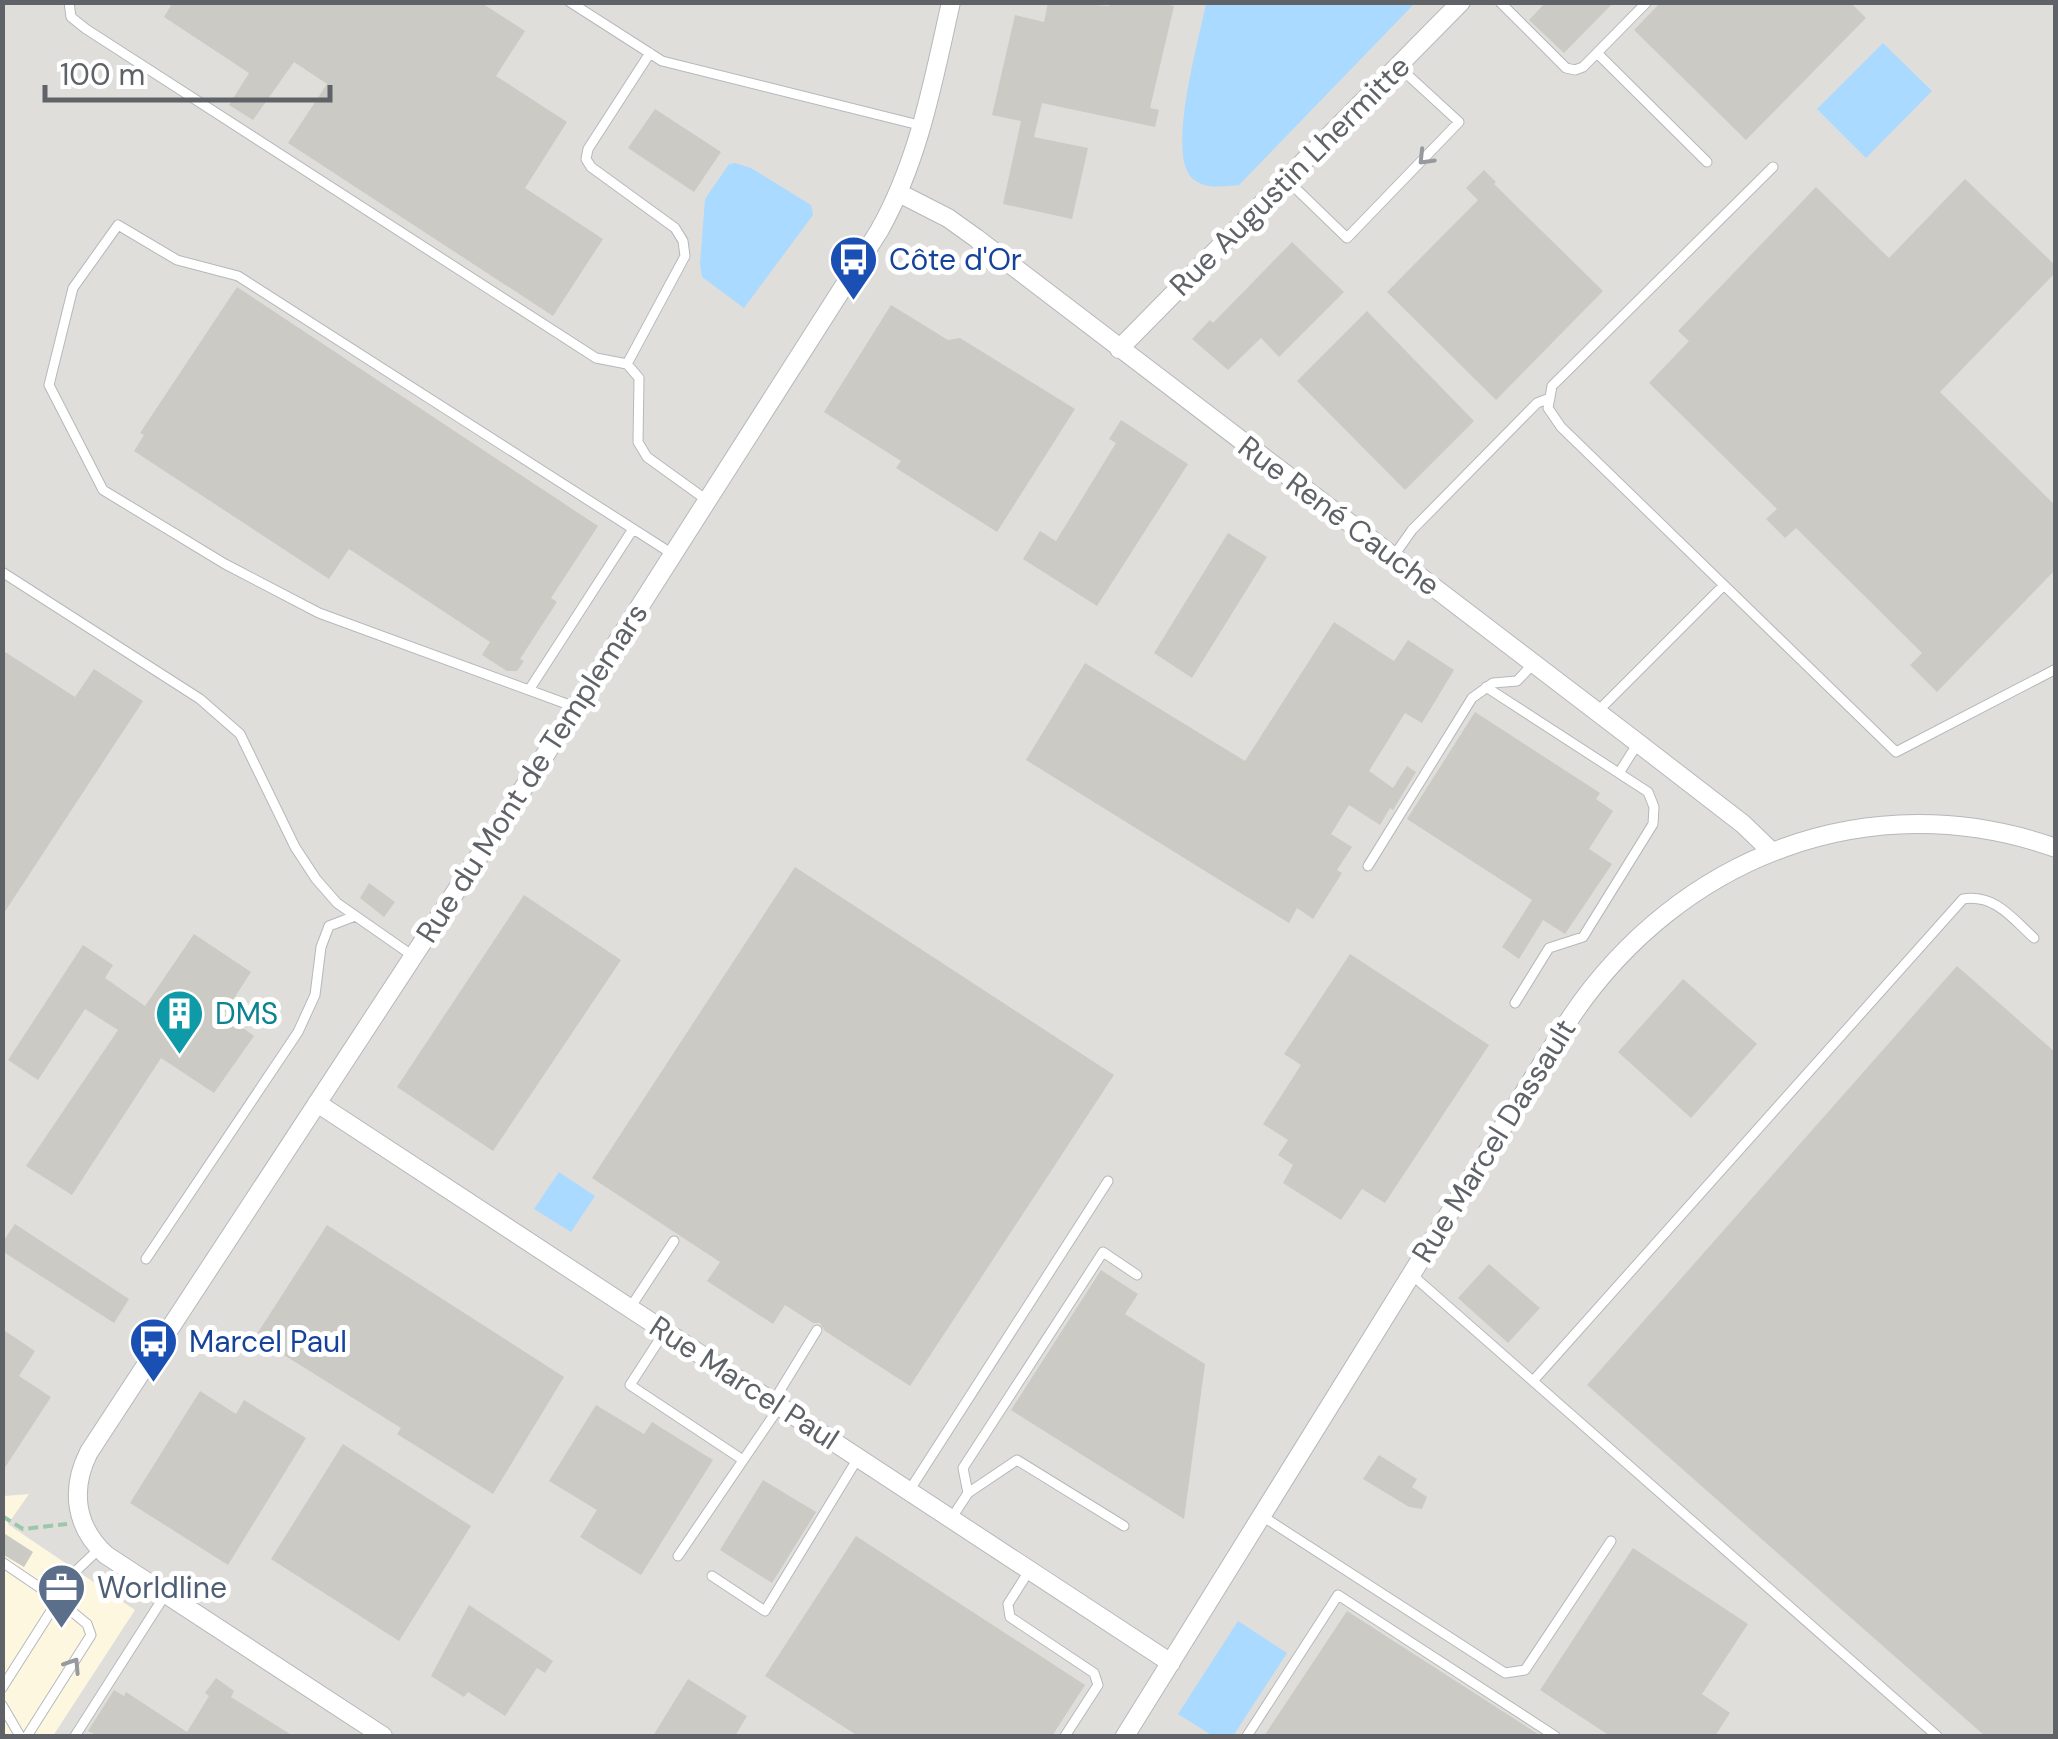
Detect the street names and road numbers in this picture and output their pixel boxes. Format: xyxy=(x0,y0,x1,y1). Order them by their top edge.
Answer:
street label: Rue Augustin Lhermitte xyxy=(1161,47,1418,304)
street label: Rue René Cauche xyxy=(1231,427,1448,604)
street label: Rue du Mont de Templemars xyxy=(407,595,656,950)
street label: Rue Marcel Dassault xyxy=(1403,1012,1584,1270)
street label: Rue Marcel Paul xyxy=(642,1307,846,1458)

